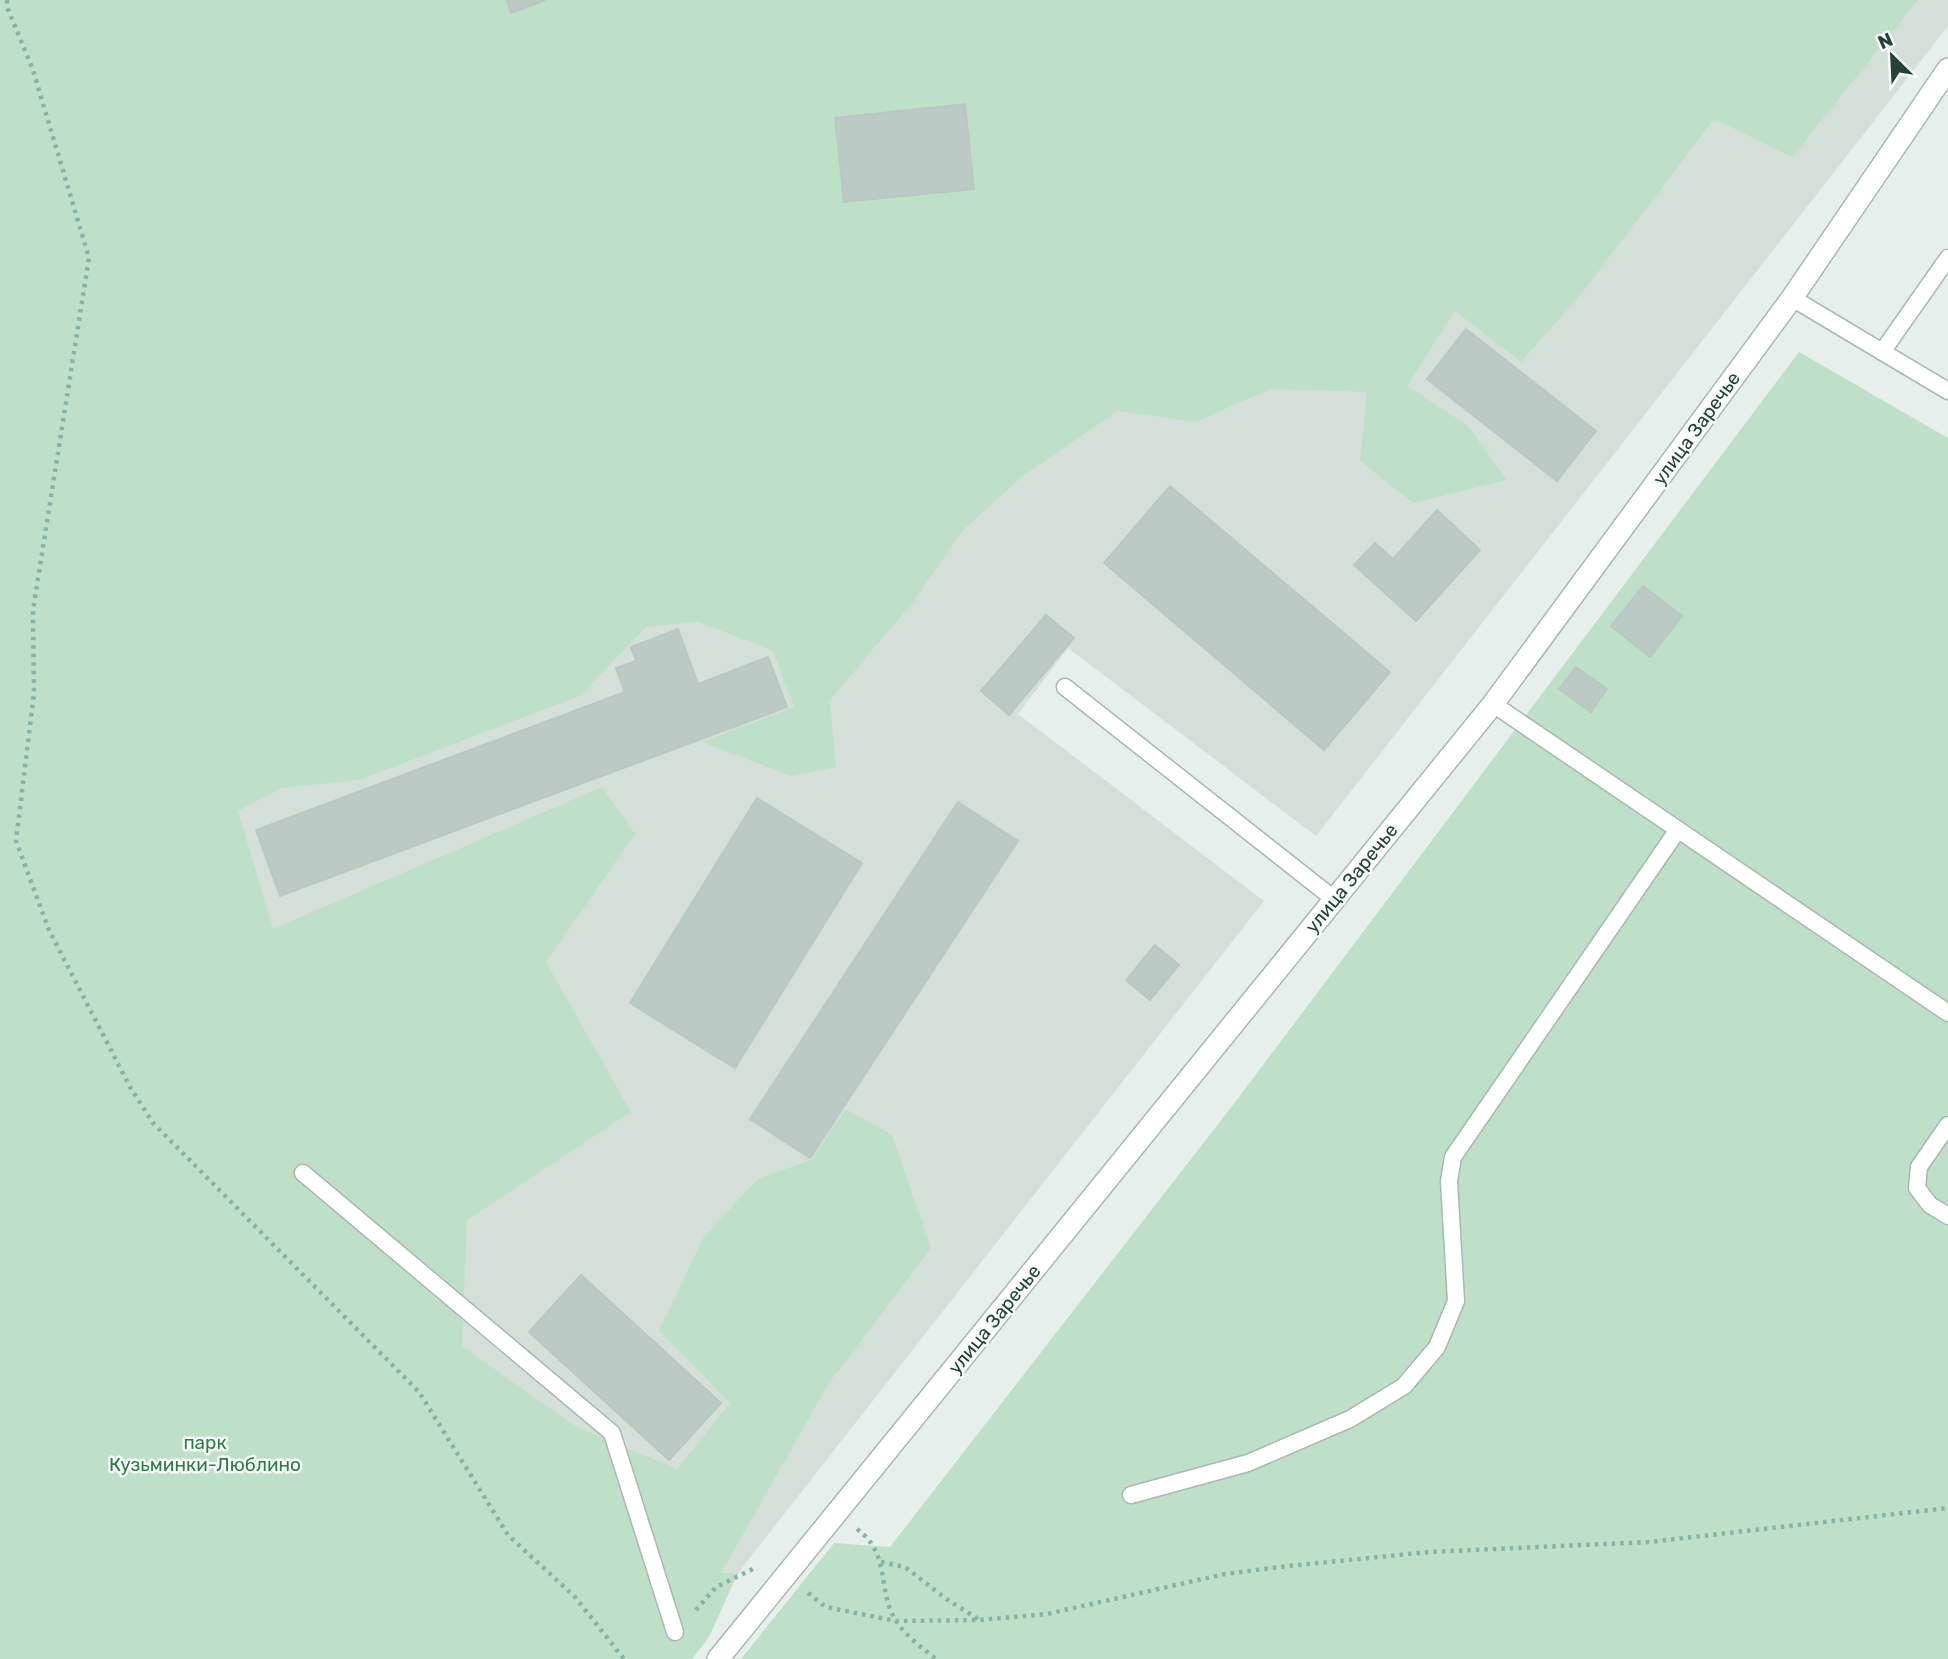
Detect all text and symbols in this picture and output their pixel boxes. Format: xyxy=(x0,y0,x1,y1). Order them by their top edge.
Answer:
north arrow xyxy=(1857,21,1927,91)
text: N xyxy=(1874,28,1896,54)
street label: улица Заречье xyxy=(1648,367,1745,489)
street label: улица Заречье xyxy=(1300,819,1403,938)
street label: улица Заречье xyxy=(943,1260,1046,1379)
park label: парк Кузьминки-Люблино xyxy=(109,1431,301,1476)

